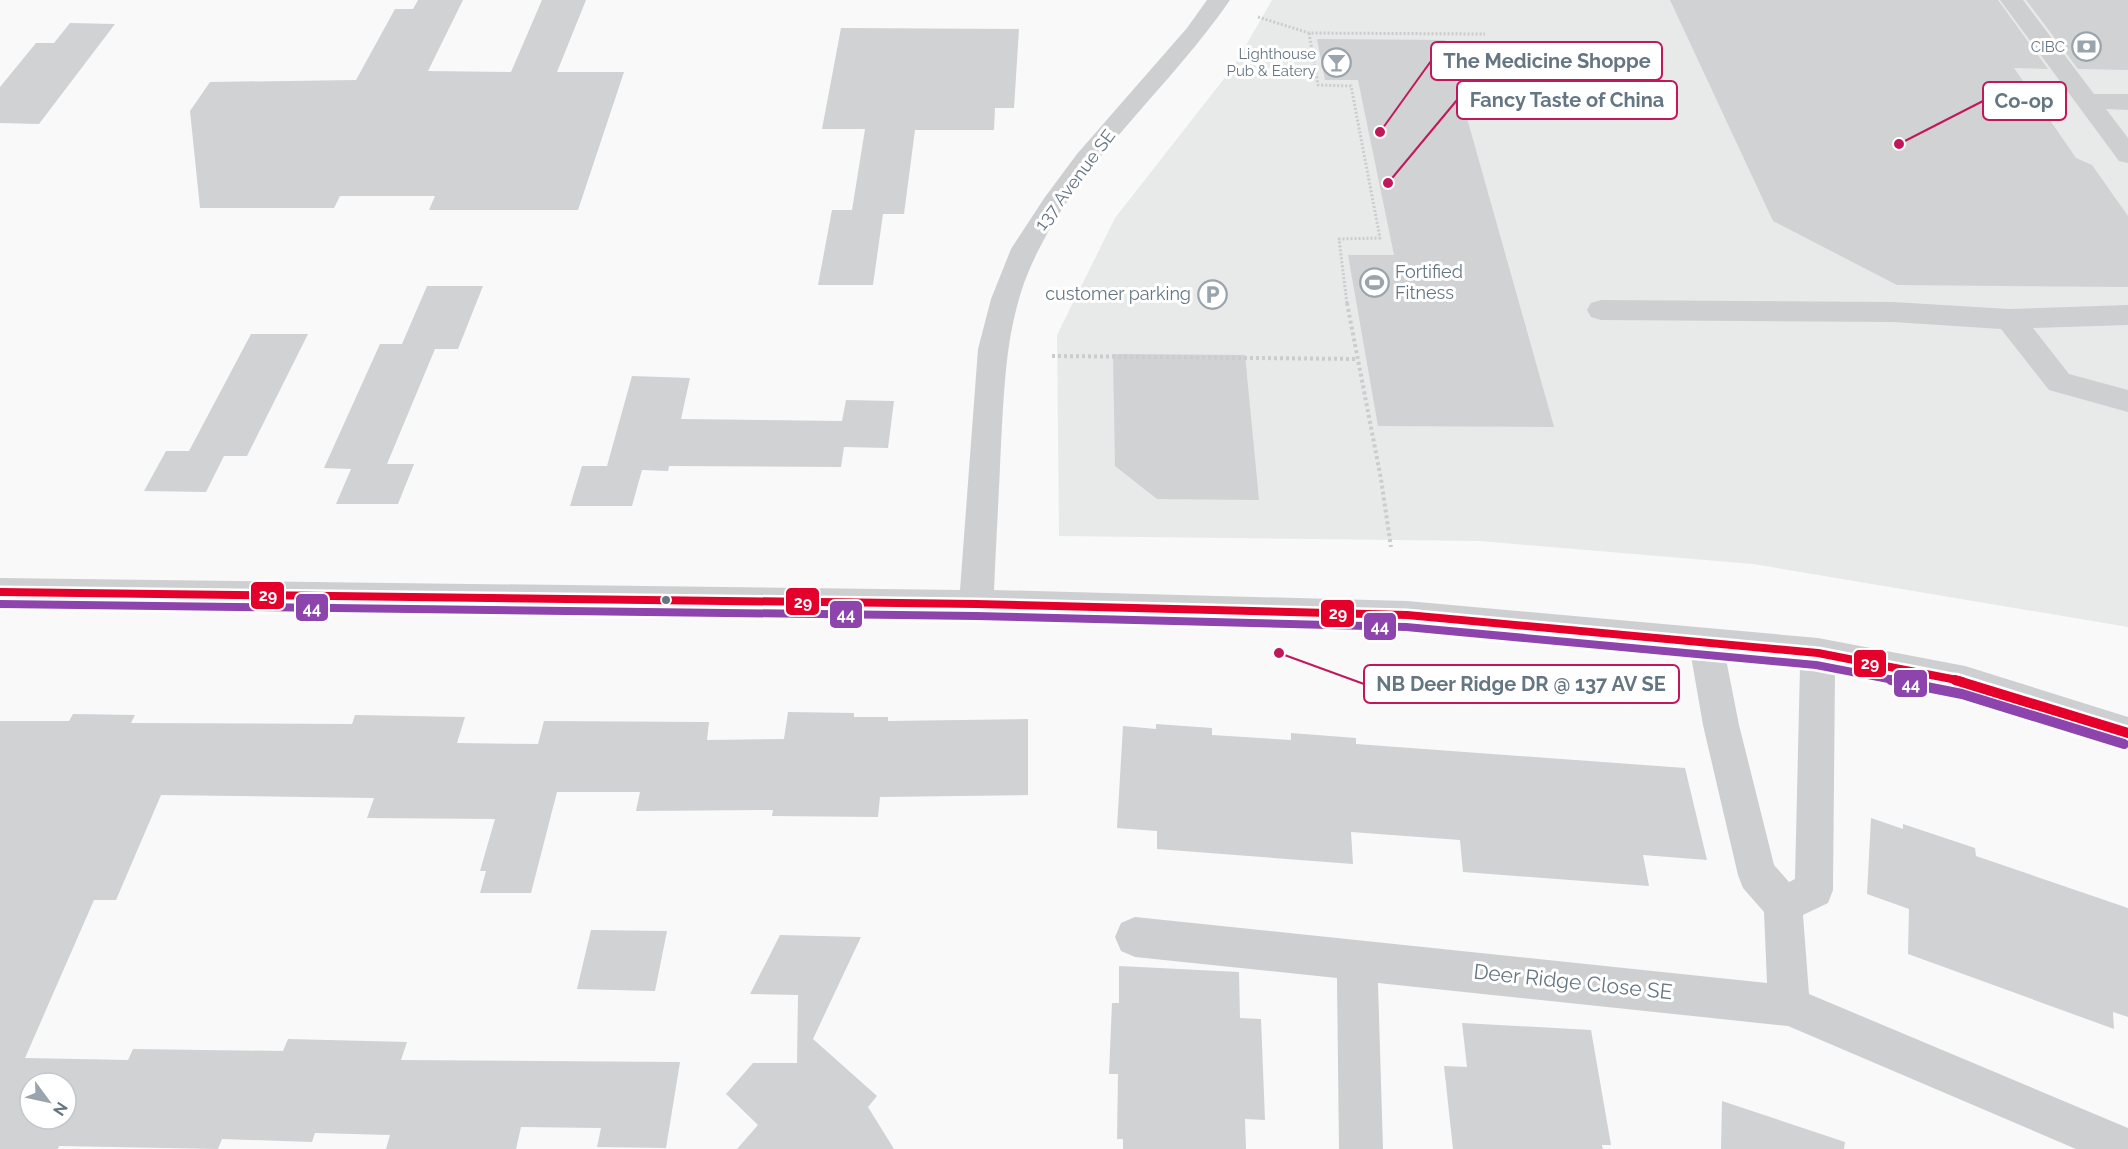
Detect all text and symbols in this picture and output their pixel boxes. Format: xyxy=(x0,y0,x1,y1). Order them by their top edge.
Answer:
bank icon: CIBC xyxy=(2070,31,2102,63)
place label: CIBC xyxy=(2031,38,2065,56)
callout: The Medicine Shoppe xyxy=(1431,42,1662,80)
place label: Lighthouse Pub & Eatery xyxy=(1227,45,1316,80)
bar icon: Lighthouse Pub & Eatery xyxy=(1321,47,1353,79)
text: The Medicine Shoppe xyxy=(1443,49,1651,73)
callout: Fancy Taste of China xyxy=(1457,81,1677,119)
callout: Co-op xyxy=(1983,82,2066,120)
text: Fancy Taste of China xyxy=(1470,88,1664,112)
text: Co-op xyxy=(1995,89,2054,113)
street label: 137 Avenue SE xyxy=(1030,125,1119,234)
place label: Fortified Fitness xyxy=(1395,261,1463,303)
sports icon: Fortified Fitness xyxy=(1358,266,1390,298)
parking icon: customer parking xyxy=(1196,278,1228,310)
place label: customer parking xyxy=(1045,283,1191,304)
line badge: 29 xyxy=(250,581,285,610)
text: 29 xyxy=(259,586,277,605)
line badge: 29 xyxy=(785,587,820,616)
line badge: 44 xyxy=(295,593,329,622)
text: 29 xyxy=(794,593,812,612)
unlabelled marker xyxy=(660,594,672,606)
text: 44 xyxy=(303,599,321,618)
line badge: 29 xyxy=(1320,599,1355,628)
line badge: 44 xyxy=(829,600,863,629)
text: 29 xyxy=(1329,604,1347,623)
text: 44 xyxy=(837,605,855,624)
line badge: 44 xyxy=(1363,612,1397,641)
text: 44 xyxy=(1371,617,1389,636)
line badge: 29 xyxy=(1853,649,1887,678)
text: 29 xyxy=(1861,654,1879,673)
callout: NB Deer Ridge DR @ 137 AV SE xyxy=(1364,665,1679,703)
line badge: 44 xyxy=(1893,669,1928,698)
text: NB Deer Ridge DR @ 137 AV SE xyxy=(1376,672,1666,696)
text: 44 xyxy=(1902,675,1920,694)
street label: Deer Ridge Close SE xyxy=(1472,959,1674,1004)
north arrow xyxy=(18,1071,78,1131)
text: N xyxy=(49,1099,71,1119)

